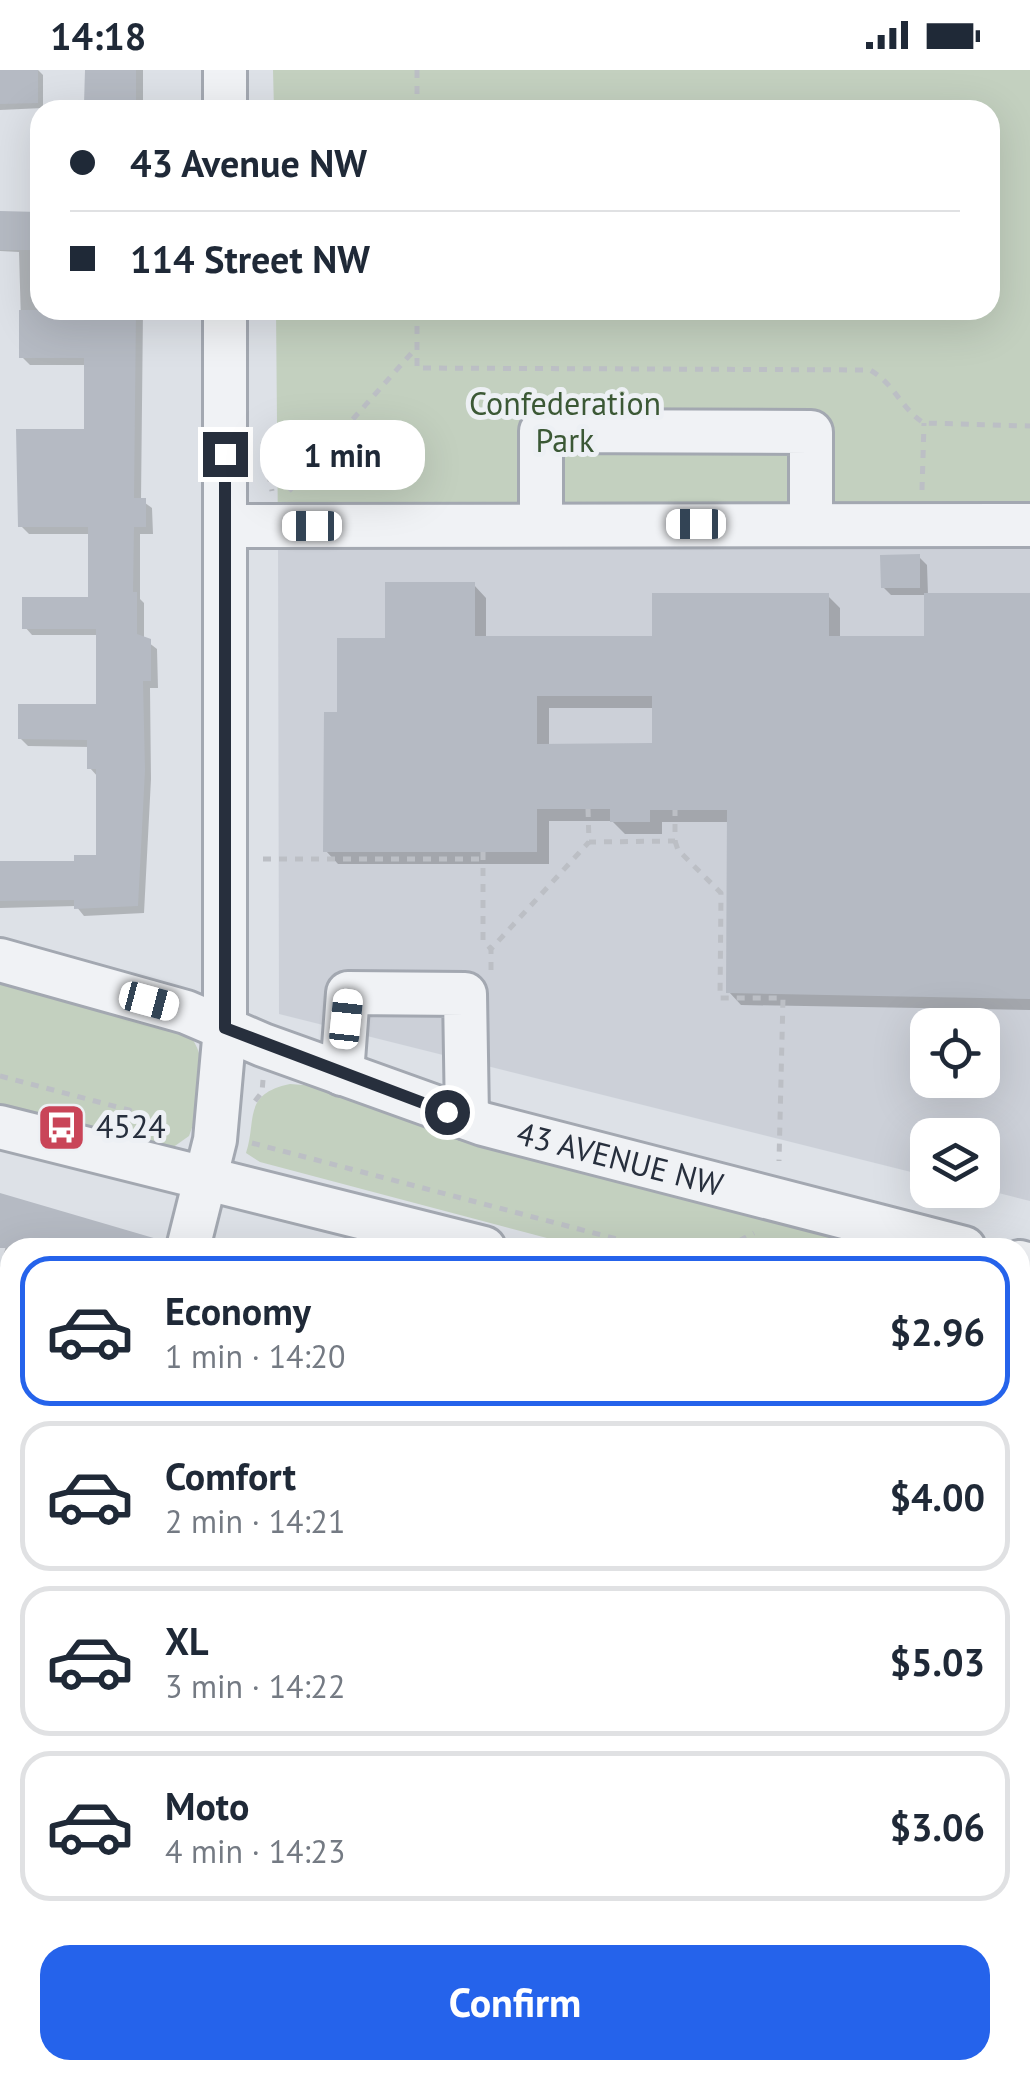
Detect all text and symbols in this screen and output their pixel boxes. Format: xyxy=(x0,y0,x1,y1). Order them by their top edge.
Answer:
text: 14:18 xyxy=(50,11,146,60)
text: 43 Avenue NW xyxy=(130,138,367,187)
text: 114 Street NW xyxy=(130,234,370,283)
park label: Confederation Park xyxy=(469,382,661,461)
callout: 1 min xyxy=(260,419,425,489)
route end xyxy=(203,432,248,477)
text: 1 min xyxy=(303,434,382,476)
car xyxy=(666,509,726,539)
car xyxy=(282,511,342,541)
car xyxy=(116,979,182,1023)
car xyxy=(328,988,364,1050)
map controls xyxy=(910,1008,1000,1208)
button: locate xyxy=(910,1008,1000,1098)
route start xyxy=(425,1090,470,1135)
bus stop icon: 4524 xyxy=(35,1101,87,1153)
place label: 4524 xyxy=(96,1105,166,1147)
street label: 43 AVENUE NW xyxy=(513,1112,728,1205)
button: layers xyxy=(910,1118,1000,1208)
icon: car xyxy=(45,1286,135,1376)
text: Economy xyxy=(165,1286,311,1335)
text: $2.96 xyxy=(889,1307,985,1356)
text: 1 min · 14:20 xyxy=(165,1335,345,1377)
icon: car xyxy=(45,1451,135,1541)
text: Comfort xyxy=(165,1451,296,1500)
text: $4.00 xyxy=(889,1472,985,1521)
text: 2 min · 14:21 xyxy=(165,1500,345,1542)
icon: car xyxy=(45,1616,135,1706)
text: XL xyxy=(165,1616,209,1665)
text: $5.03 xyxy=(889,1637,985,1686)
text: 3 min · 14:22 xyxy=(165,1665,345,1707)
icon: car xyxy=(45,1781,135,1871)
text: Moto xyxy=(165,1781,249,1830)
text: $3.06 xyxy=(889,1802,985,1851)
text: 4 min · 14:23 xyxy=(165,1830,345,1872)
button: Confirm xyxy=(40,1945,990,2060)

